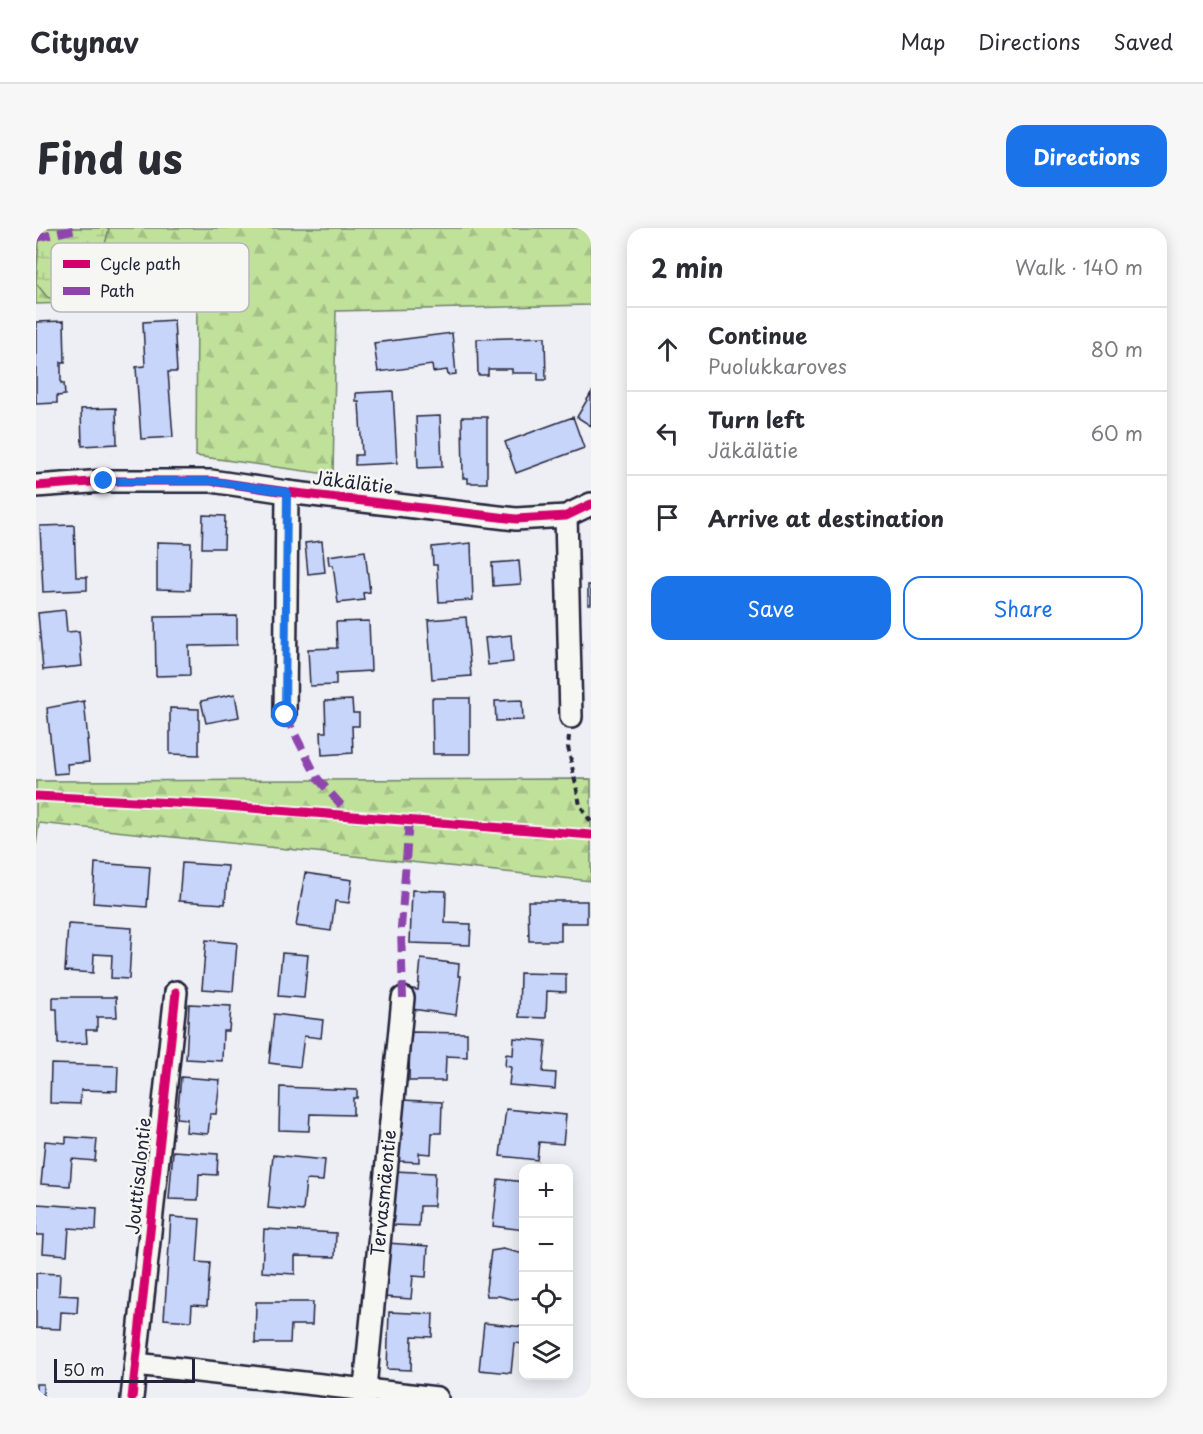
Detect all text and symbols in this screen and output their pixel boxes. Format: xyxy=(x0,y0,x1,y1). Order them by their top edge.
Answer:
text: Citynav xyxy=(30,20,139,63)
text: Map xyxy=(900,25,945,57)
text: Directions xyxy=(978,25,1080,57)
text: Saved xyxy=(1113,25,1173,57)
text: Find us xyxy=(36,125,183,188)
button: Directions xyxy=(1006,125,1167,187)
legend xyxy=(51,243,249,312)
text: 2 min xyxy=(651,248,724,287)
text: Cycle path xyxy=(100,251,181,275)
text: Walk · 140 m xyxy=(1015,252,1143,282)
text: Path xyxy=(100,278,135,302)
text: Continue xyxy=(708,318,807,351)
icon: ahead xyxy=(651,333,684,366)
text: 80 m xyxy=(1091,334,1143,364)
text: Puolukkaroves xyxy=(708,351,847,381)
text: Turn left xyxy=(708,402,805,435)
icon: left xyxy=(651,417,684,450)
text: 60 m xyxy=(1091,418,1143,448)
text: Jäkälätie xyxy=(708,435,798,465)
street label: Jäkälätie xyxy=(311,463,395,500)
route end xyxy=(90,467,116,493)
icon: arrive xyxy=(651,501,684,534)
text: Arrive at destination xyxy=(708,501,944,534)
button: Save xyxy=(651,576,891,640)
button: Share xyxy=(903,576,1143,640)
route start xyxy=(271,701,297,727)
street label: Jouttisalontie xyxy=(118,1116,157,1236)
street label: Tervasmäentie xyxy=(363,1128,402,1257)
map controls xyxy=(519,1164,573,1380)
button: + xyxy=(519,1164,573,1218)
button: − xyxy=(519,1218,573,1272)
button: locate xyxy=(519,1272,573,1326)
button: layers xyxy=(519,1326,573,1380)
scale bar xyxy=(54,1356,195,1384)
text: 50 m xyxy=(63,1357,104,1381)

